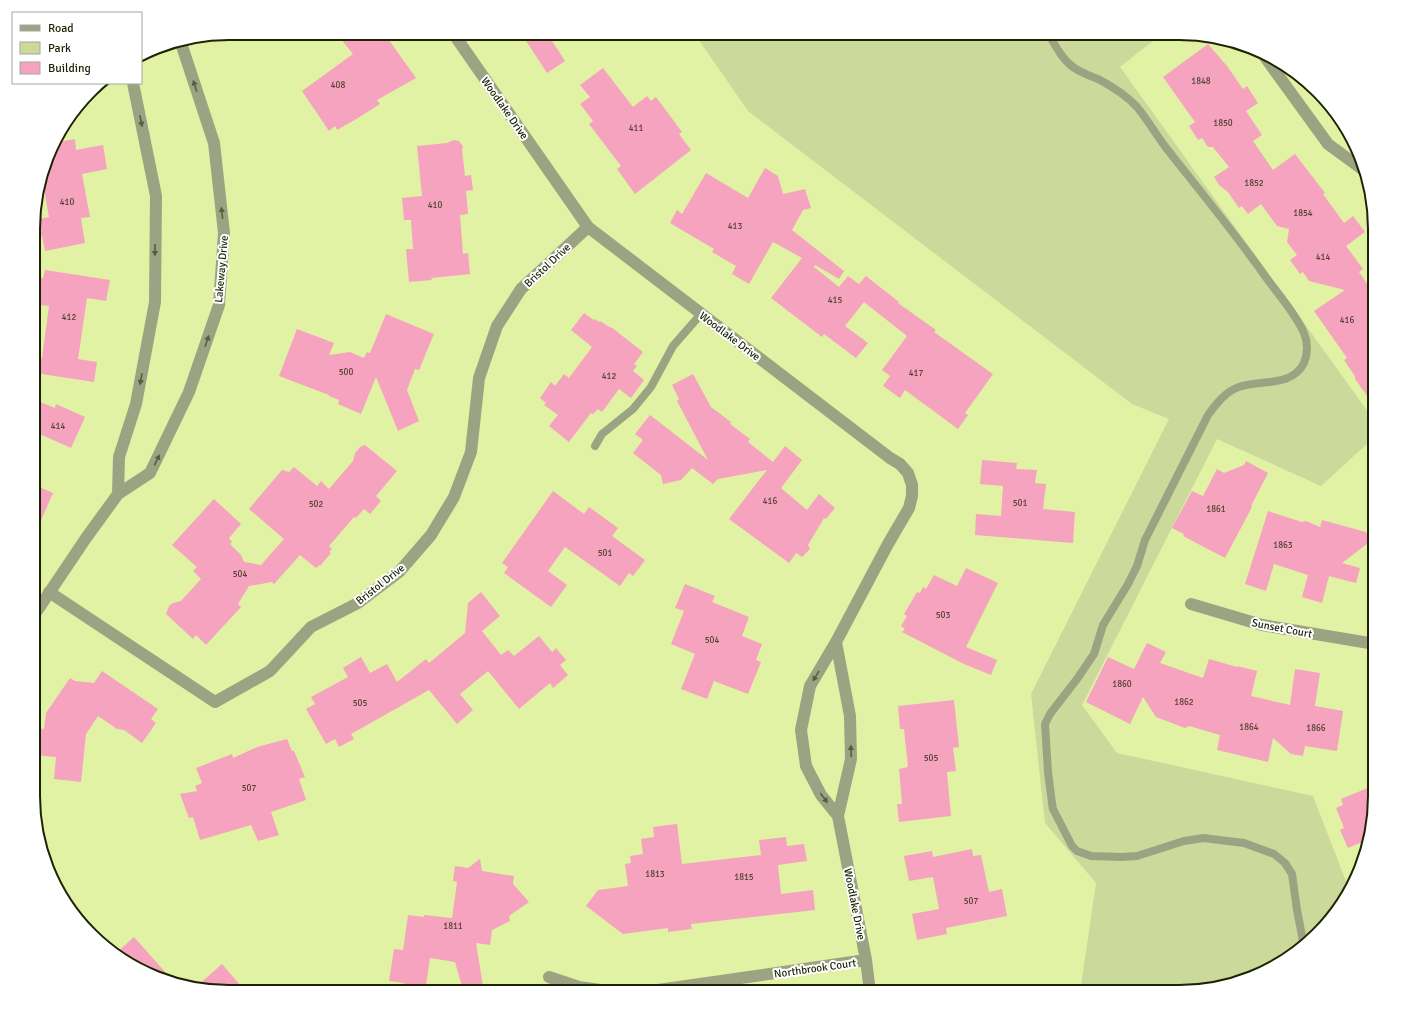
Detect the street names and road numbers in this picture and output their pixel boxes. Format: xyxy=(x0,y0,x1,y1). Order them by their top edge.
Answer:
street label: Woodlake Drive xyxy=(478,75,531,142)
street label: Lakeway Drive xyxy=(212,235,231,303)
street label: Bristol Drive xyxy=(522,241,573,290)
street label: Woodlake Drive xyxy=(697,309,763,364)
street label: Bristol Drive xyxy=(353,561,407,607)
street label: Sunset Court xyxy=(1251,616,1313,641)
street label: Woodlake Drive xyxy=(841,867,868,941)
street label: Northbrook Court xyxy=(773,956,857,981)

